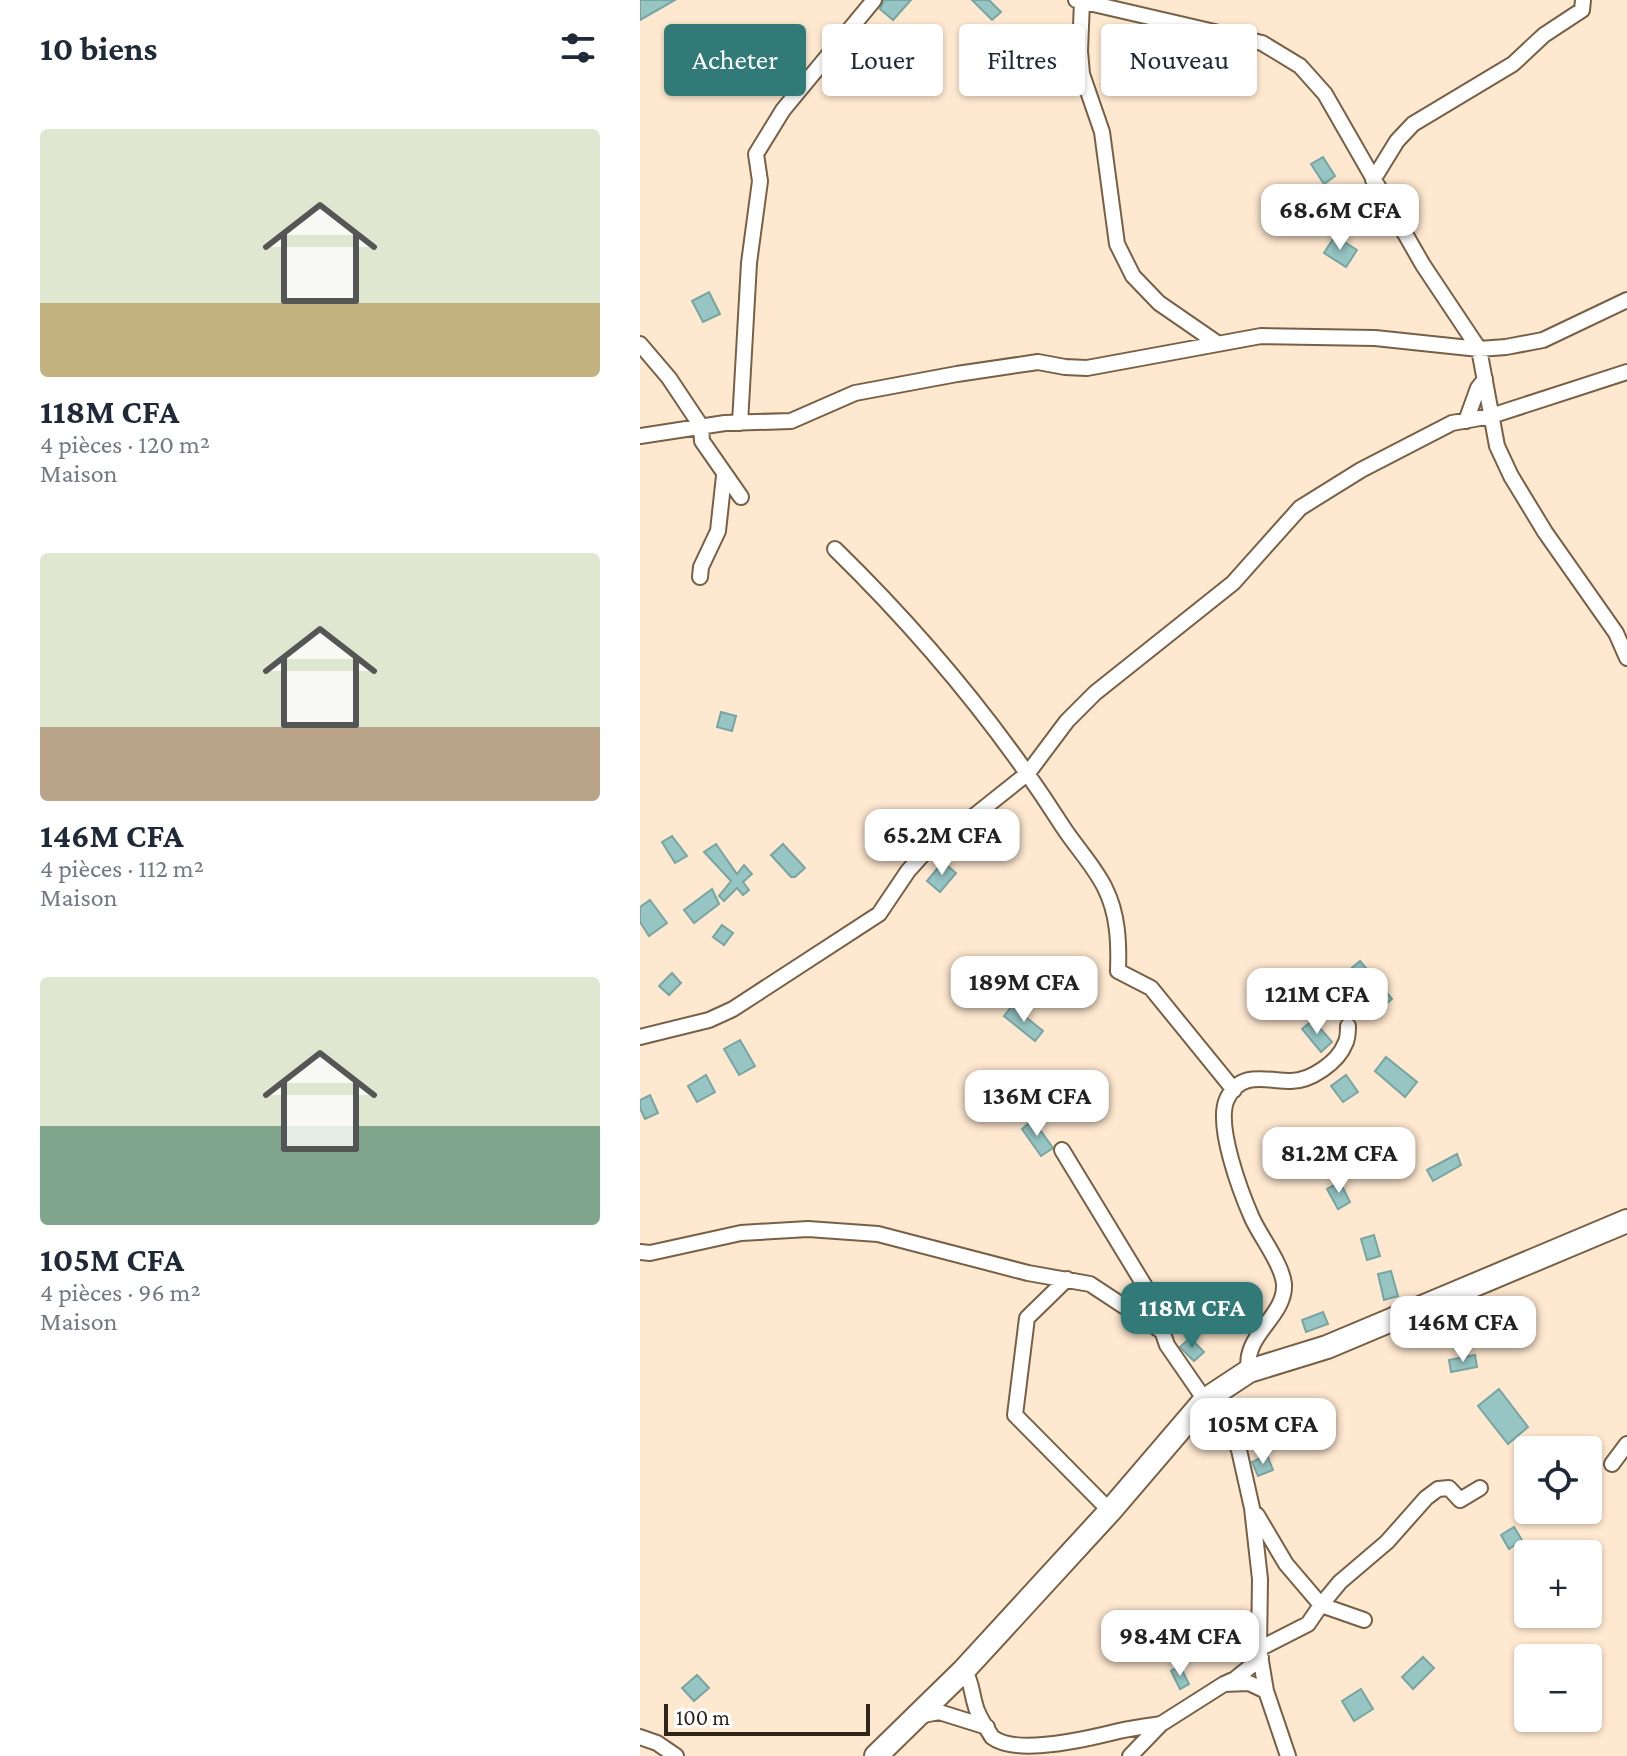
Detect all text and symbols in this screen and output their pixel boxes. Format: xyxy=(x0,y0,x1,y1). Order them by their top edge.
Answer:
chip: Acheter xyxy=(664,24,806,96)
chip: Louer xyxy=(822,24,943,96)
chip: Filtres xyxy=(959,24,1085,96)
chip: Nouveau xyxy=(1101,24,1257,96)
icon: filters xyxy=(556,26,600,70)
text: 10 biens xyxy=(40,30,157,67)
icon: home xyxy=(248,181,392,325)
pin: 68.6M CFA xyxy=(1248,184,1432,252)
text: 68.6M CFA xyxy=(1279,195,1401,224)
text: 118M CFA xyxy=(40,393,179,430)
text: 4 pièces · 120 m² xyxy=(40,430,210,459)
text: Maison xyxy=(40,459,118,488)
icon: home xyxy=(248,605,392,749)
pin: 65.2M CFA xyxy=(850,809,1034,877)
text: 146M CFA xyxy=(40,817,183,854)
text: 65.2M CFA xyxy=(883,820,1001,849)
text: 4 pièces · 112 m² xyxy=(40,854,204,883)
text: Maison xyxy=(40,883,118,912)
pin: 189M CFA xyxy=(941,956,1107,1024)
text: 189M CFA xyxy=(969,967,1079,996)
pin: 121M CFA xyxy=(1234,968,1400,1036)
text: 121M CFA xyxy=(1265,979,1369,1008)
icon: home xyxy=(248,1029,392,1173)
pin: 136M CFA xyxy=(954,1070,1120,1138)
text: 136M CFA xyxy=(983,1081,1091,1110)
pin: 81.2M CFA xyxy=(1247,1127,1431,1195)
text: 81.2M CFA xyxy=(1280,1138,1398,1167)
text: 105M CFA xyxy=(40,1241,184,1278)
text: 4 pièces · 96 m² xyxy=(40,1278,201,1307)
pin: 118M CFA xyxy=(1109,1282,1275,1350)
text: 118M CFA xyxy=(1139,1293,1245,1322)
pin: 146M CFA xyxy=(1380,1296,1546,1364)
text: Maison xyxy=(40,1307,118,1336)
text: 146M CFA xyxy=(1408,1307,1518,1336)
pin: 105M CFA xyxy=(1180,1398,1346,1466)
text: 105M CFA xyxy=(1208,1409,1318,1438)
map controls xyxy=(1514,1436,1602,1732)
button: locate xyxy=(1514,1436,1602,1524)
button: + xyxy=(1514,1540,1602,1628)
pin: 98.4M CFA xyxy=(1088,1610,1272,1678)
text: 98.4M CFA xyxy=(1119,1621,1241,1650)
button: − xyxy=(1514,1644,1602,1732)
scale bar xyxy=(664,1700,870,1736)
text: 100 m xyxy=(676,1705,730,1730)

